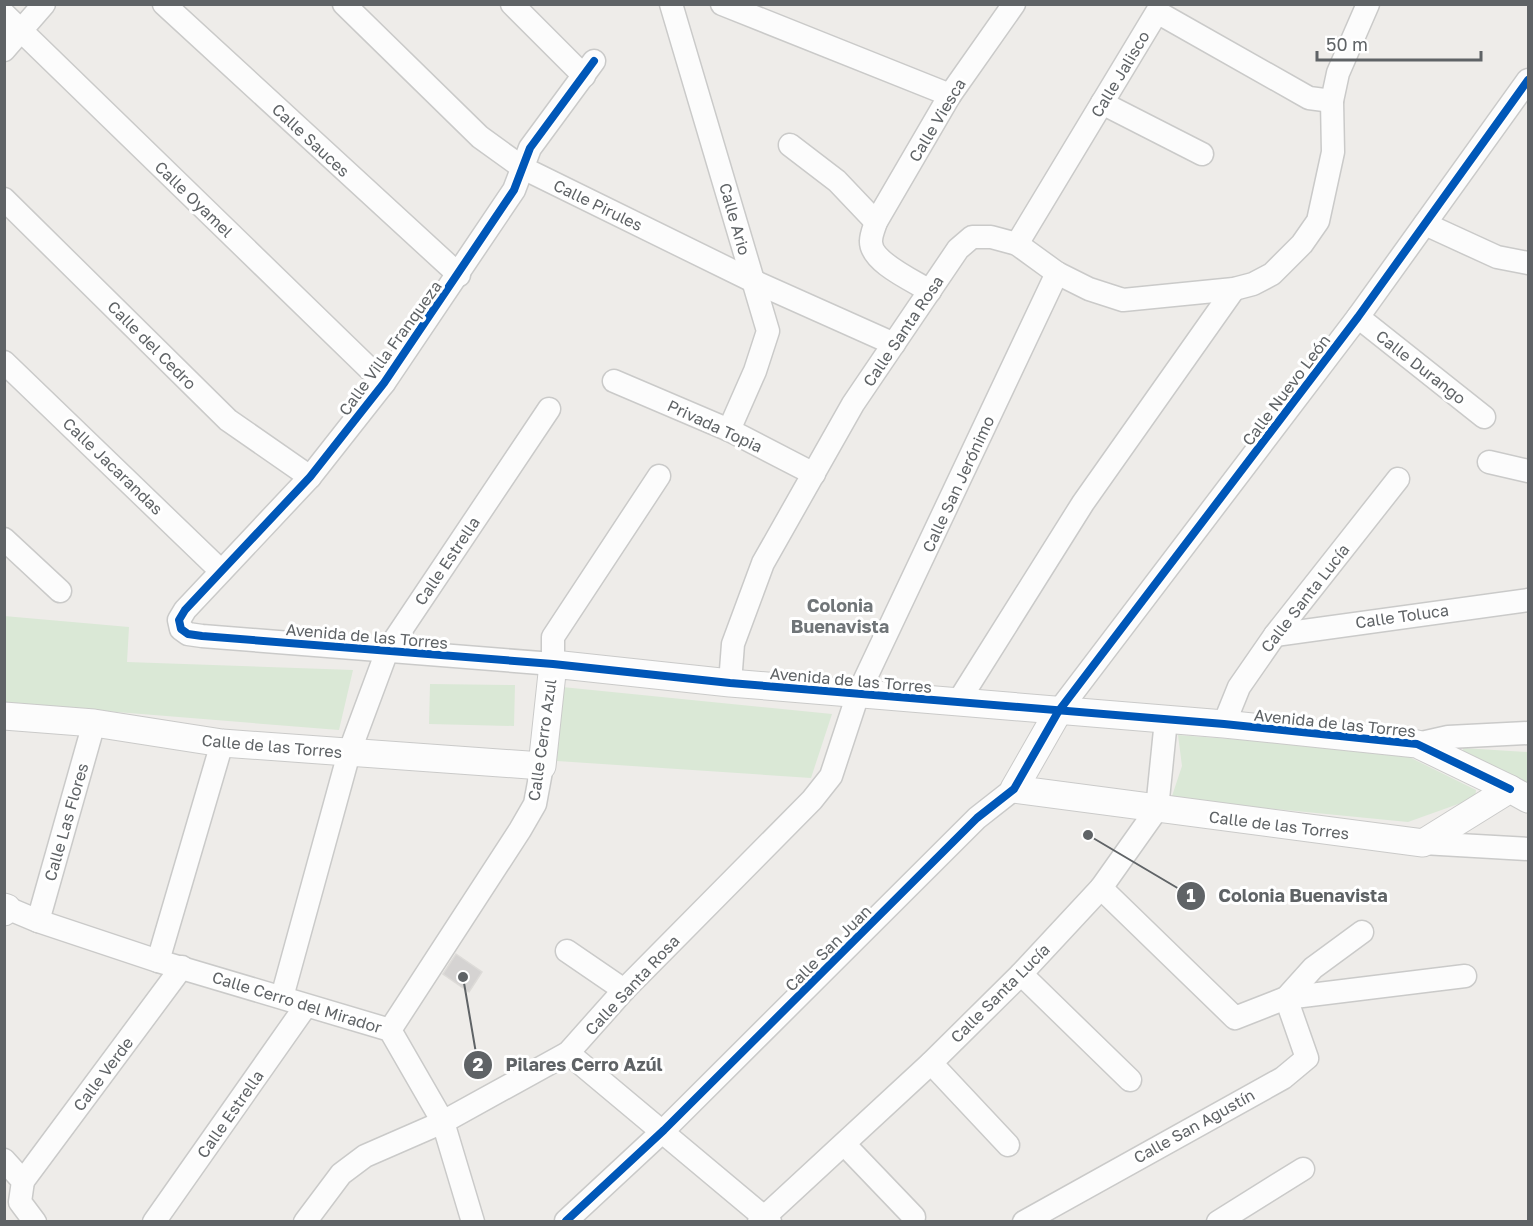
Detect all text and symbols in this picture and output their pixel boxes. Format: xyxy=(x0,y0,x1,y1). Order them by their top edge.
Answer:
scale bar xyxy=(1317,24,1480,62)
street label: Calle Jalisco xyxy=(1086,27,1154,121)
text: 50 m xyxy=(1326,33,1368,55)
street label: Calle Viesca xyxy=(904,75,970,165)
street label: Calle Sauces xyxy=(268,99,354,181)
street label: Calle Oyamel xyxy=(151,157,237,241)
street label: Calle Pirules xyxy=(550,175,646,235)
street label: Calle Ario xyxy=(715,181,755,257)
street label: Calle Santa Rosa xyxy=(858,272,948,390)
street label: Calle Villa Franqueza xyxy=(334,277,446,419)
street label: Calle del Cedro xyxy=(103,296,201,394)
street label: Calle Durango xyxy=(1372,326,1470,408)
street label: Calle Nuevo León xyxy=(1238,330,1334,450)
street label: Privada Topia xyxy=(664,395,766,457)
street label: Calle Jacarandas xyxy=(59,413,167,519)
street label: Calle San Jerónimo xyxy=(918,413,998,555)
street label: Calle Estrella xyxy=(410,513,484,609)
street label: Calle Santa Lucía xyxy=(1256,540,1354,656)
district label: Colonia Buenavista xyxy=(791,594,889,637)
street label: Calle Toluca xyxy=(1354,600,1450,632)
street label: Avenida de las Torres xyxy=(285,619,449,653)
street label: Avenida de las Torres xyxy=(769,663,933,697)
street label: Calle Cerro Azul xyxy=(524,678,560,802)
street label: Avenida de las Torres xyxy=(1253,705,1417,741)
street label: Calle de las Torres xyxy=(201,730,343,762)
street label: Calle Las Flores xyxy=(40,761,92,883)
street label: Calle de las Torres xyxy=(1208,806,1350,844)
callout: Colonia Buenavista xyxy=(1176,878,1399,914)
text: 1 xyxy=(1186,884,1196,906)
text: Colonia Buenavista xyxy=(1218,884,1388,906)
street label: Calle San Juan xyxy=(781,901,875,995)
street label: Calle Santa Rosa xyxy=(581,931,683,1039)
street label: Calle Santa Lucía xyxy=(946,939,1054,1047)
street label: Calle Cerro del Mirador xyxy=(210,967,384,1037)
street label: Calle Verde xyxy=(69,1033,137,1115)
callout: Pilares Cerro Azúl xyxy=(463,1047,674,1083)
text: 2 xyxy=(473,1053,484,1075)
text: Pilares Cerro Azúl xyxy=(506,1053,662,1075)
street label: Calle Estrella xyxy=(192,1066,268,1162)
street label: Calle San Agustín xyxy=(1130,1084,1258,1168)

